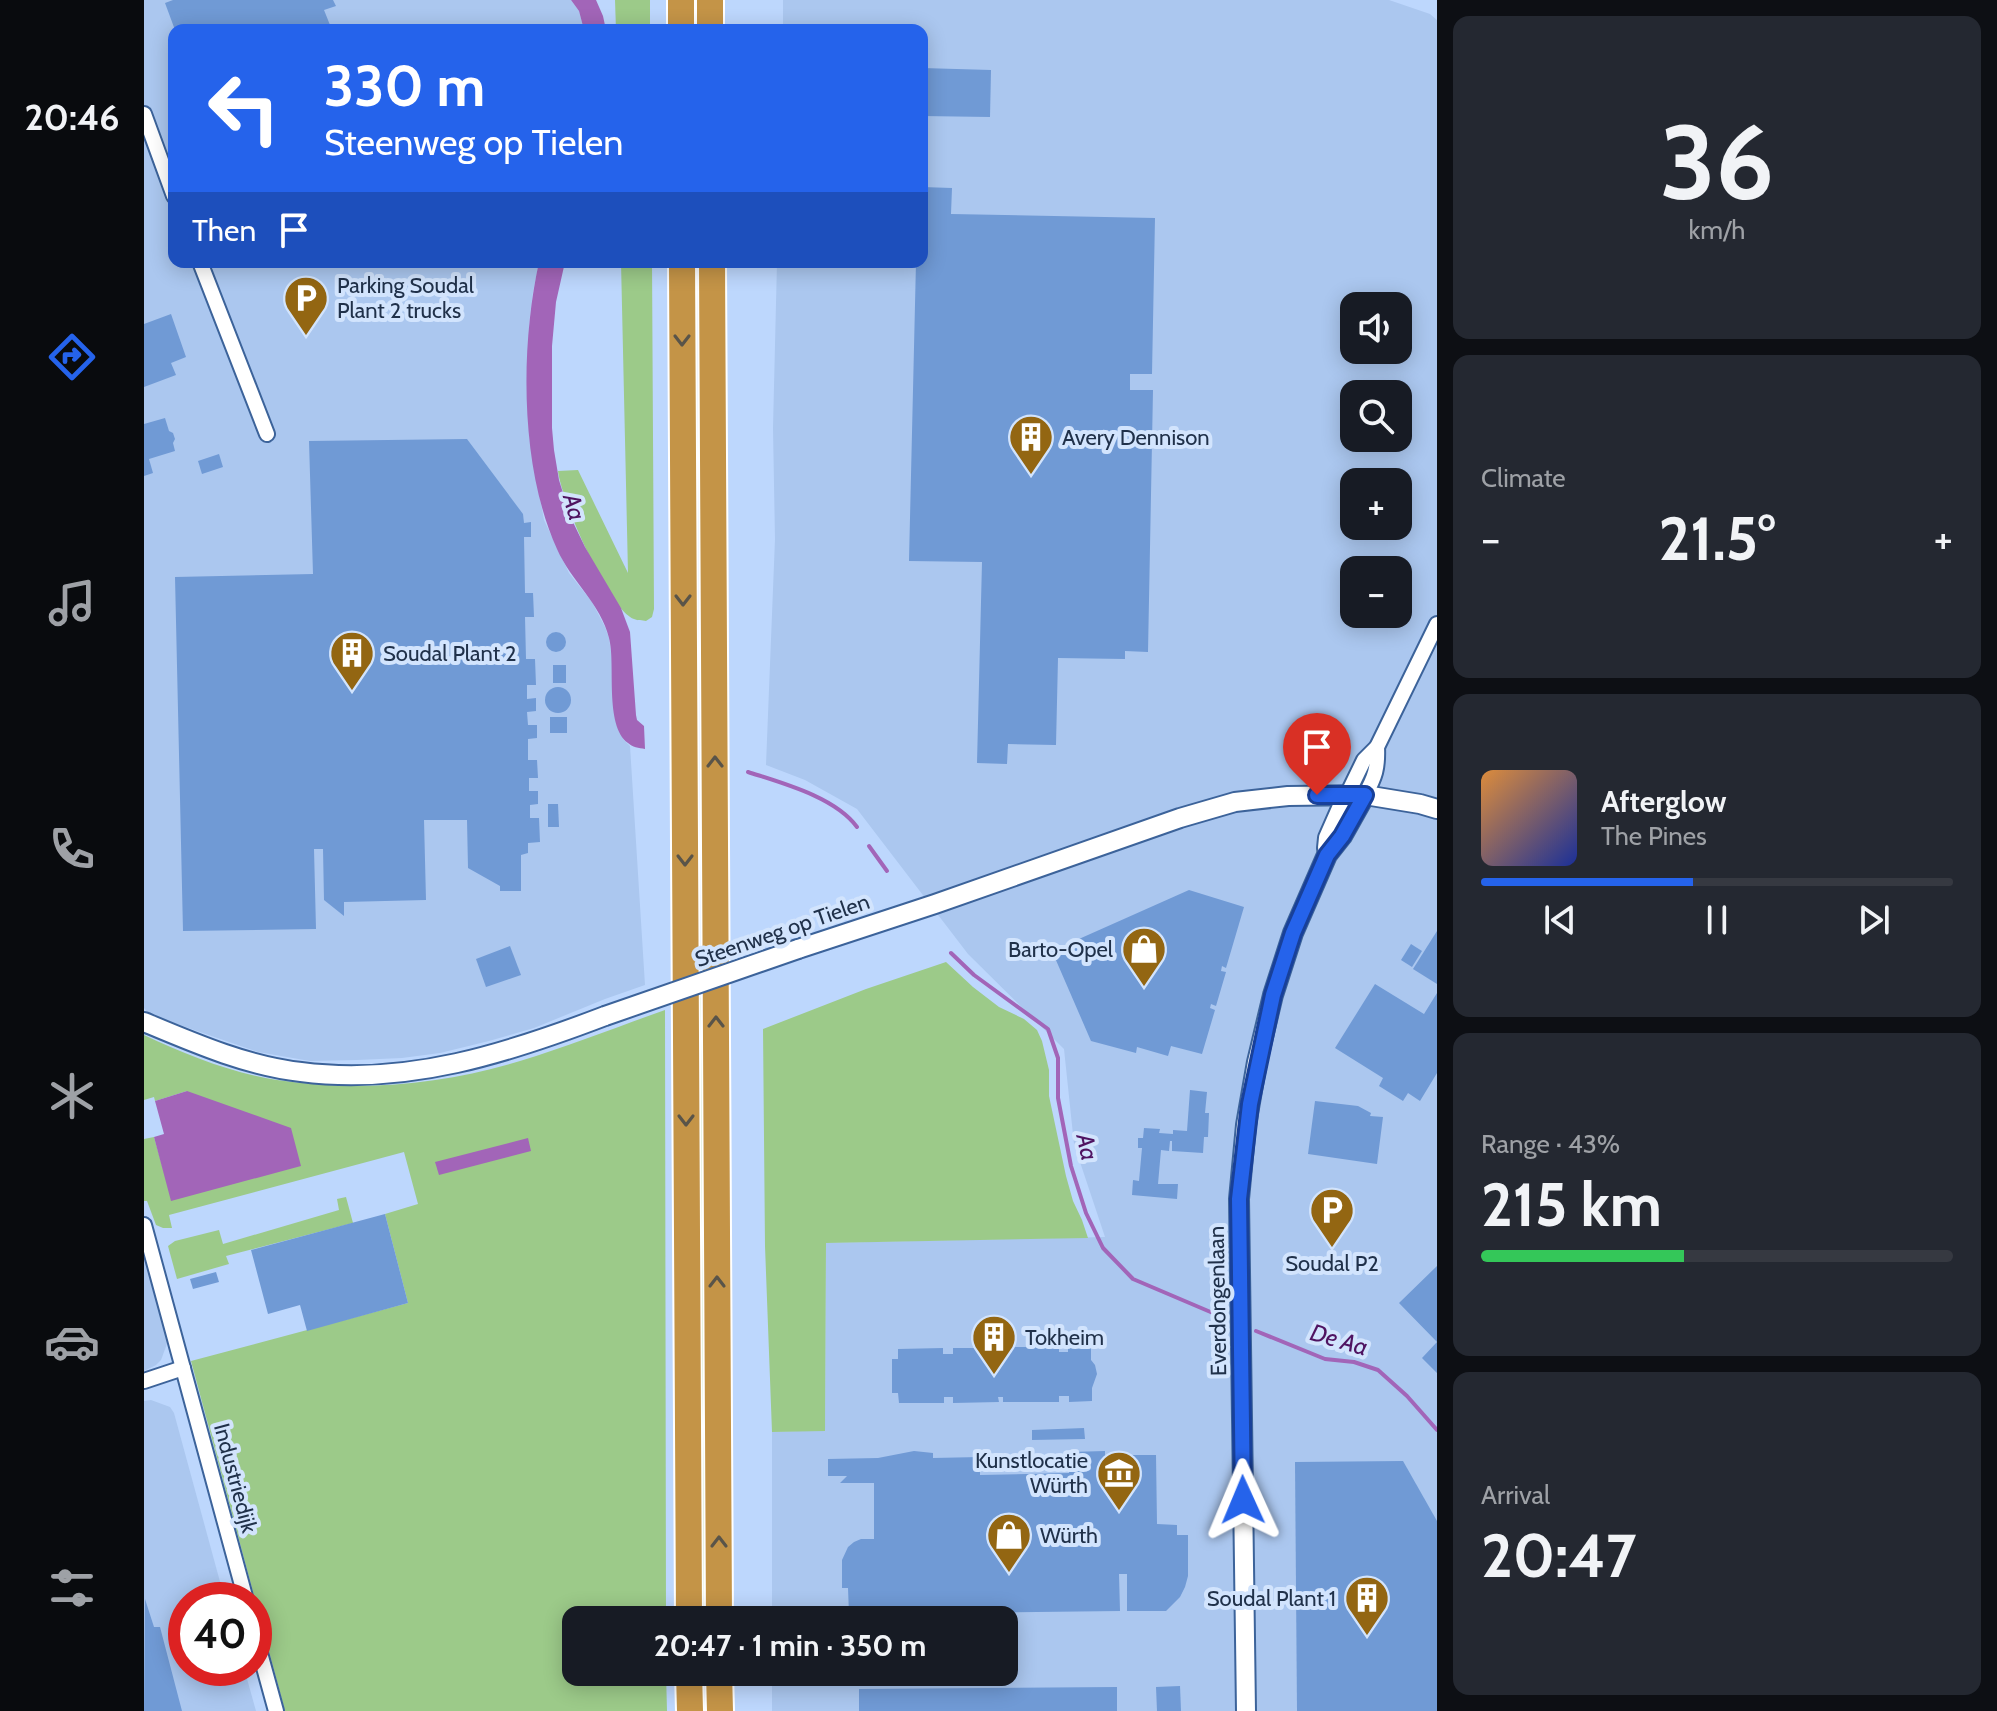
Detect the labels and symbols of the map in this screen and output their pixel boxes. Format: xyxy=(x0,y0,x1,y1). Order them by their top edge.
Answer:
place label: Parking Soudal Plant 2 trucks xyxy=(337,272,475,324)
parking icon: Parking Soudal Plant 2 trucks xyxy=(282,274,330,337)
one-way arrow xyxy=(673,334,691,347)
building icon: Avery Dennison xyxy=(1007,413,1055,476)
place label: Avery Dennison xyxy=(1062,424,1210,451)
water label: Aa xyxy=(557,489,592,524)
one-way arrow xyxy=(675,594,692,607)
building icon: Soudal Plant 2 xyxy=(328,629,376,692)
place label: Soudal Plant 2 xyxy=(383,640,517,667)
pin xyxy=(1283,713,1351,795)
one-way arrow xyxy=(706,755,724,768)
one-way arrow xyxy=(676,854,694,867)
street label: Steenweg op Tielen xyxy=(691,888,873,973)
shop icon: Barto-Opel xyxy=(1120,925,1168,988)
place label: Barto-Opel xyxy=(1008,936,1114,963)
one-way arrow xyxy=(707,1015,725,1028)
one-way arrow xyxy=(677,1114,695,1127)
water label: Aa xyxy=(1070,1130,1105,1163)
parking icon: Soudal P2 xyxy=(1308,1186,1356,1249)
street label: Everdongenlaan xyxy=(1203,1226,1232,1376)
place label: Soudal P2 xyxy=(1285,1250,1379,1277)
one-way arrow xyxy=(709,1275,726,1288)
building icon: Tokheim xyxy=(970,1313,1018,1376)
water label: De Aa xyxy=(1307,1318,1371,1362)
place label: Tokheim xyxy=(1025,1324,1104,1351)
street label: Industriedijk xyxy=(208,1420,263,1536)
place label: Kunstlocatie Würth xyxy=(975,1447,1088,1499)
museum icon: Kunstlocatie Würth xyxy=(1095,1449,1143,1512)
position arrow xyxy=(1201,1458,1285,1542)
shop icon: Würth xyxy=(985,1511,1033,1574)
place label: Würth xyxy=(1040,1522,1098,1549)
one-way arrow xyxy=(710,1535,728,1548)
building icon: Soudal Plant 1 xyxy=(1343,1574,1391,1637)
speed limit sign: 40 xyxy=(168,1582,272,1686)
place label: Soudal Plant 1 xyxy=(1207,1585,1336,1612)

